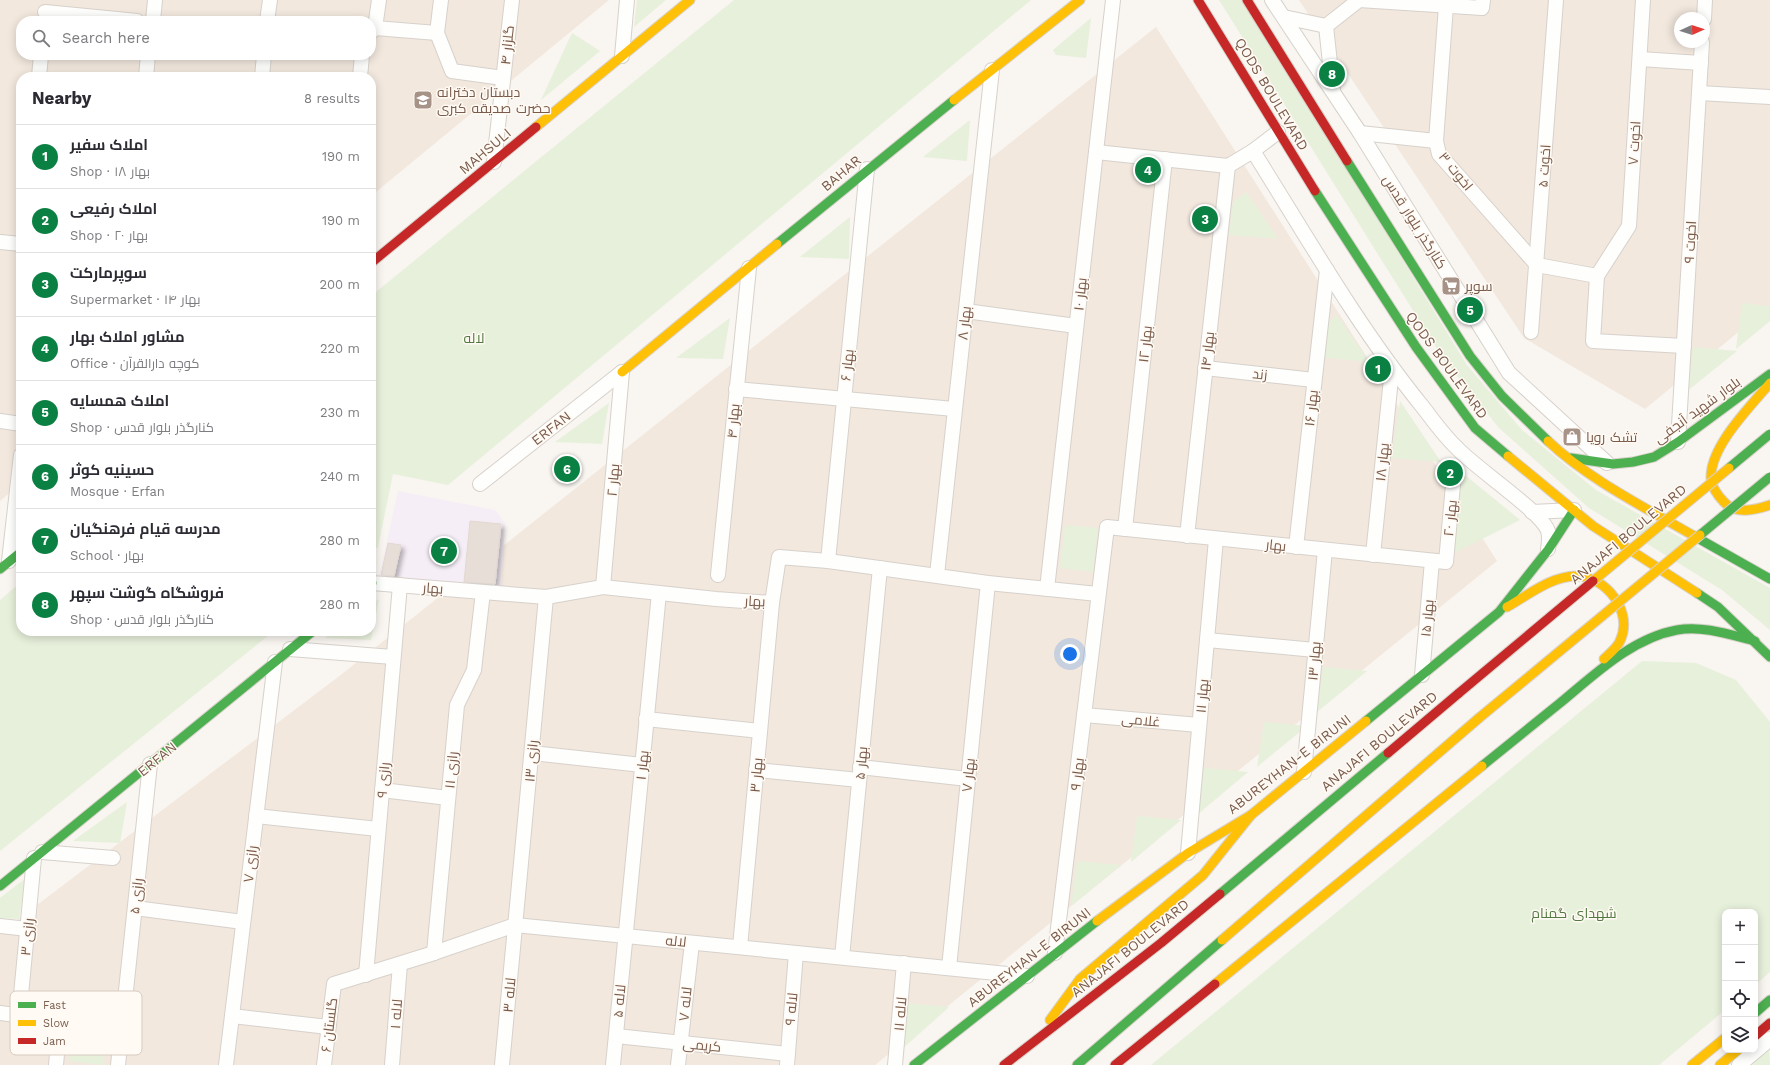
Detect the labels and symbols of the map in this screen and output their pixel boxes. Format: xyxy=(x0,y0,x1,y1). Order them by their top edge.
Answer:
north arrow xyxy=(1674,12,1710,48)
street label: گلزار ۴ xyxy=(497,25,517,65)
street label: QODS BOULEVARD xyxy=(1232,35,1312,153)
pin: 8 xyxy=(1319,59,1345,89)
place label: دبستان دخترانه حضرت صدیقه کبری xyxy=(437,84,550,116)
school or university icon: دبستان دخترانه حضرت صدیقه کبری xyxy=(412,89,434,111)
street label: اخوت ۷ xyxy=(1624,120,1644,166)
street label: MAHSULI xyxy=(456,125,514,177)
street label: اخوت ۵ xyxy=(1535,144,1553,188)
street label: اخوت ۳ xyxy=(1436,149,1476,193)
street label: BAHAR xyxy=(818,152,864,194)
pin: 4 xyxy=(1135,155,1161,185)
street label: کنارگذر بلوار قدس xyxy=(1380,172,1450,272)
pin: 3 xyxy=(1192,204,1218,234)
street label: اخوت ۹ xyxy=(1681,220,1699,264)
supermarket icon: سوپر xyxy=(1440,275,1462,297)
street label: بهار ۱۰ xyxy=(1070,277,1090,311)
place label: سوپر xyxy=(1464,278,1493,296)
pin: 5 xyxy=(1457,295,1483,325)
street label: بهار ۸ xyxy=(954,305,974,341)
street label: QODS BOULEVARD xyxy=(1403,308,1491,422)
street label: بهار ۱۲ xyxy=(1135,325,1155,363)
park label: لاله xyxy=(464,330,484,346)
street label: بهار ۱۴ xyxy=(1197,331,1217,371)
street label: بهار ۶ xyxy=(837,348,857,382)
pin: 1 xyxy=(1365,354,1391,384)
street label: زند xyxy=(1252,365,1268,383)
street label: بلوار شهید آنجفی xyxy=(1651,373,1743,447)
street label: بهار ۱۶ xyxy=(1301,389,1321,427)
street label: بهار ۴ xyxy=(724,403,742,439)
street label: ERFAN xyxy=(528,408,574,448)
shop icon: تشک رویا xyxy=(1561,426,1583,448)
place label: تشک رویا xyxy=(1586,429,1637,445)
street label: بهار ۱۸ xyxy=(1372,442,1392,482)
pin: 6 xyxy=(554,454,580,484)
pin: 2 xyxy=(1437,458,1463,488)
street label: بهار ۲ xyxy=(604,463,622,497)
street label: ANAJAFI BOULEVARD xyxy=(1567,481,1689,587)
street label: بهار ۲۰ xyxy=(1440,499,1460,537)
pin: 7 xyxy=(431,536,457,566)
street label: بهار xyxy=(1264,536,1287,554)
street label: بهار xyxy=(421,579,444,597)
street label: بهار xyxy=(743,592,766,610)
street label: بهار ۱۵ xyxy=(1417,599,1437,637)
street label: بهار ۱۳ xyxy=(1304,641,1324,681)
your location xyxy=(1060,644,1080,664)
street label: بهار ۱۱ xyxy=(1193,678,1211,714)
street label: ANAJAFI BOULEVARD xyxy=(1318,688,1440,794)
street label: غلامی xyxy=(1121,710,1161,730)
street label: ABUREYHAN-E BIRUNI xyxy=(1224,711,1354,817)
street label: ERFAN xyxy=(134,739,180,779)
street label: رازی ۱۳ xyxy=(521,739,541,783)
street label: بهار ۵ xyxy=(852,746,870,780)
street label: بهار ۱ xyxy=(632,749,652,781)
street label: رازی ۱۱ xyxy=(441,751,461,789)
street label: بهار ۳ xyxy=(747,757,765,793)
street label: بهار ۷ xyxy=(958,757,978,793)
street label: بهار ۹ xyxy=(1067,757,1087,791)
street label: رازی ۹ xyxy=(373,762,393,798)
street label: رازی ۷ xyxy=(240,845,260,883)
street label: رازی ۵ xyxy=(126,877,146,915)
street label: ANAJAFI BOULEVARD xyxy=(1068,896,1192,1000)
street label: ABUREYHAN-E BIRUNI xyxy=(964,904,1094,1010)
park label: شهدای گمنام xyxy=(1531,905,1617,923)
street label: رازی ۳ xyxy=(17,917,37,957)
street label: لاله xyxy=(665,932,687,950)
street label: لاله ۳ xyxy=(499,977,519,1013)
street label: لاله ۵ xyxy=(610,984,628,1018)
street label: لاله ۷ xyxy=(675,986,695,1022)
legend xyxy=(10,991,142,1055)
street label: لاله ۹ xyxy=(782,992,800,1026)
street label: لاله ۱۱ xyxy=(891,996,909,1032)
street label: گلستان ۶ xyxy=(318,997,340,1053)
street label: لاله ۱ xyxy=(387,998,405,1030)
text: Fast xyxy=(43,999,66,1012)
text: Slow xyxy=(43,1017,69,1030)
text: Jam xyxy=(43,1035,66,1048)
street label: کریمی xyxy=(682,1035,722,1055)

